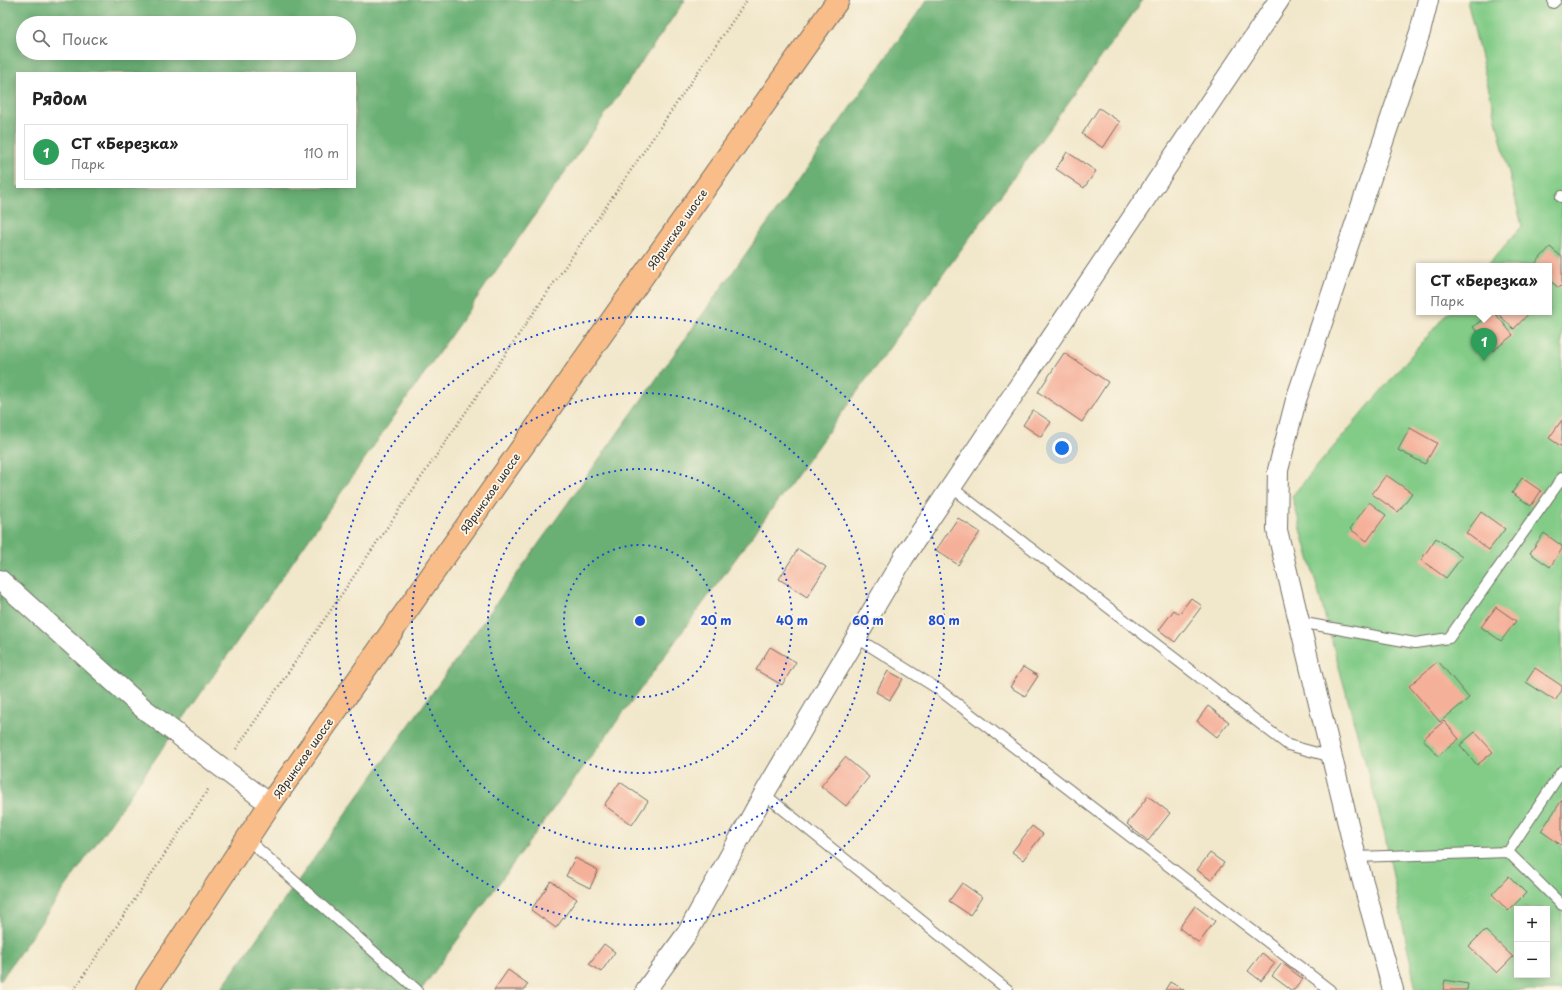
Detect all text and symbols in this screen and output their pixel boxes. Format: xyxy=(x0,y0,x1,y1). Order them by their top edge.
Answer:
search box xyxy=(16,16,356,60)
icon: search xyxy=(30,27,52,49)
text: Поиск xyxy=(62,27,108,50)
text: Рядом xyxy=(32,85,87,111)
text: СТ «Березка» xyxy=(71,131,178,154)
text: 1 xyxy=(43,143,49,162)
text: 110 m xyxy=(304,143,339,162)
text: Парк xyxy=(71,154,105,173)
street label: Ядринское шоссе xyxy=(643,185,711,273)
popup xyxy=(1416,263,1552,315)
text: СТ «Березка» xyxy=(1430,268,1538,291)
text: Парк xyxy=(1430,291,1464,310)
pin: 1 xyxy=(1471,328,1497,361)
your location xyxy=(1052,438,1072,458)
street label: Ядринское шоссе xyxy=(456,449,524,537)
text: 20 m xyxy=(700,611,732,629)
text: 40 m xyxy=(776,611,808,629)
text: 60 m xyxy=(852,611,884,629)
text: 80 m xyxy=(928,611,960,629)
centre of rings xyxy=(633,614,647,628)
street label: Ядринское шоссе xyxy=(269,714,337,802)
map controls xyxy=(1514,906,1550,978)
button: + xyxy=(1514,906,1550,942)
button: − xyxy=(1514,942,1550,978)

